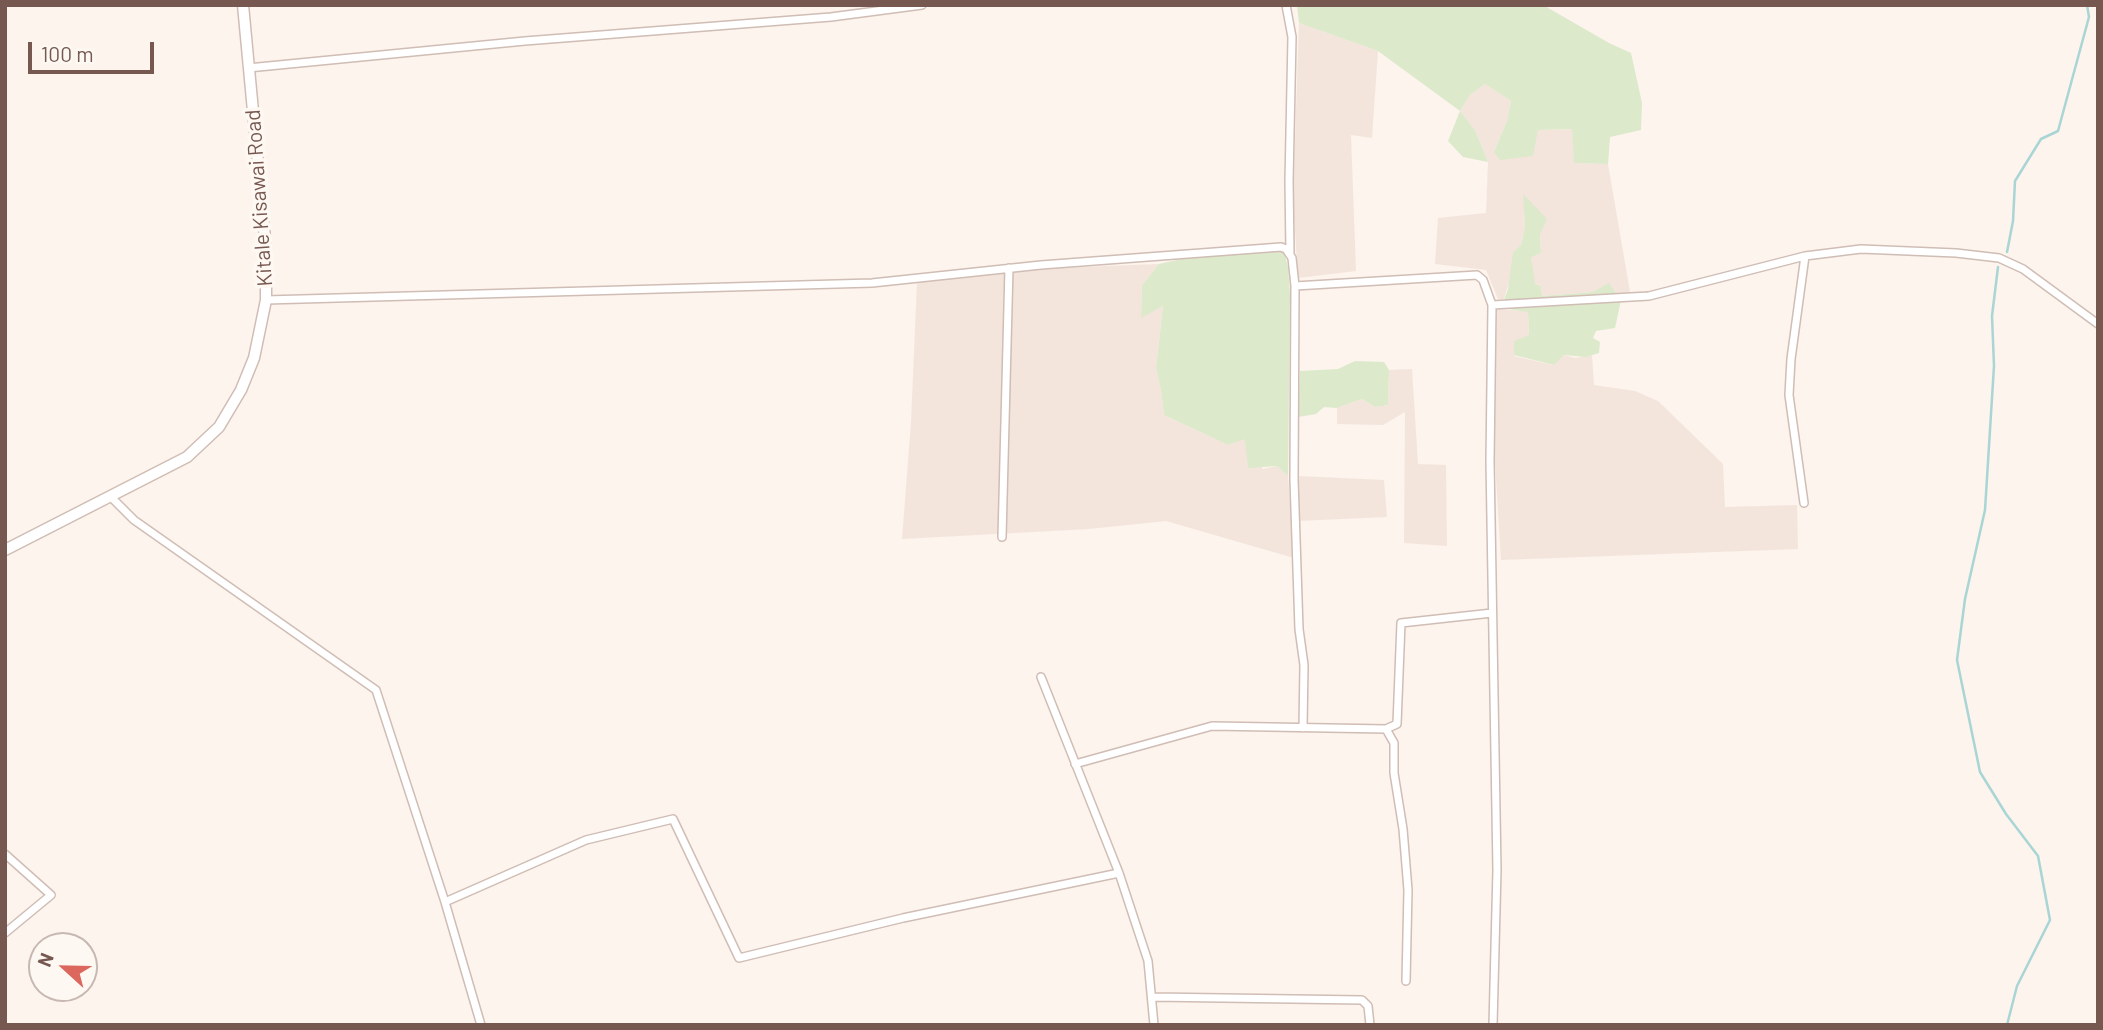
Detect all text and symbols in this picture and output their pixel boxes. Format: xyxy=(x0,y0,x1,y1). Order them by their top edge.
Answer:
scale bar xyxy=(32,28,158,72)
text: 100 m xyxy=(41,41,94,66)
street label: Kitale Kisawai Road xyxy=(240,109,278,287)
north arrow xyxy=(28,932,98,1002)
text: N xyxy=(32,950,58,970)

